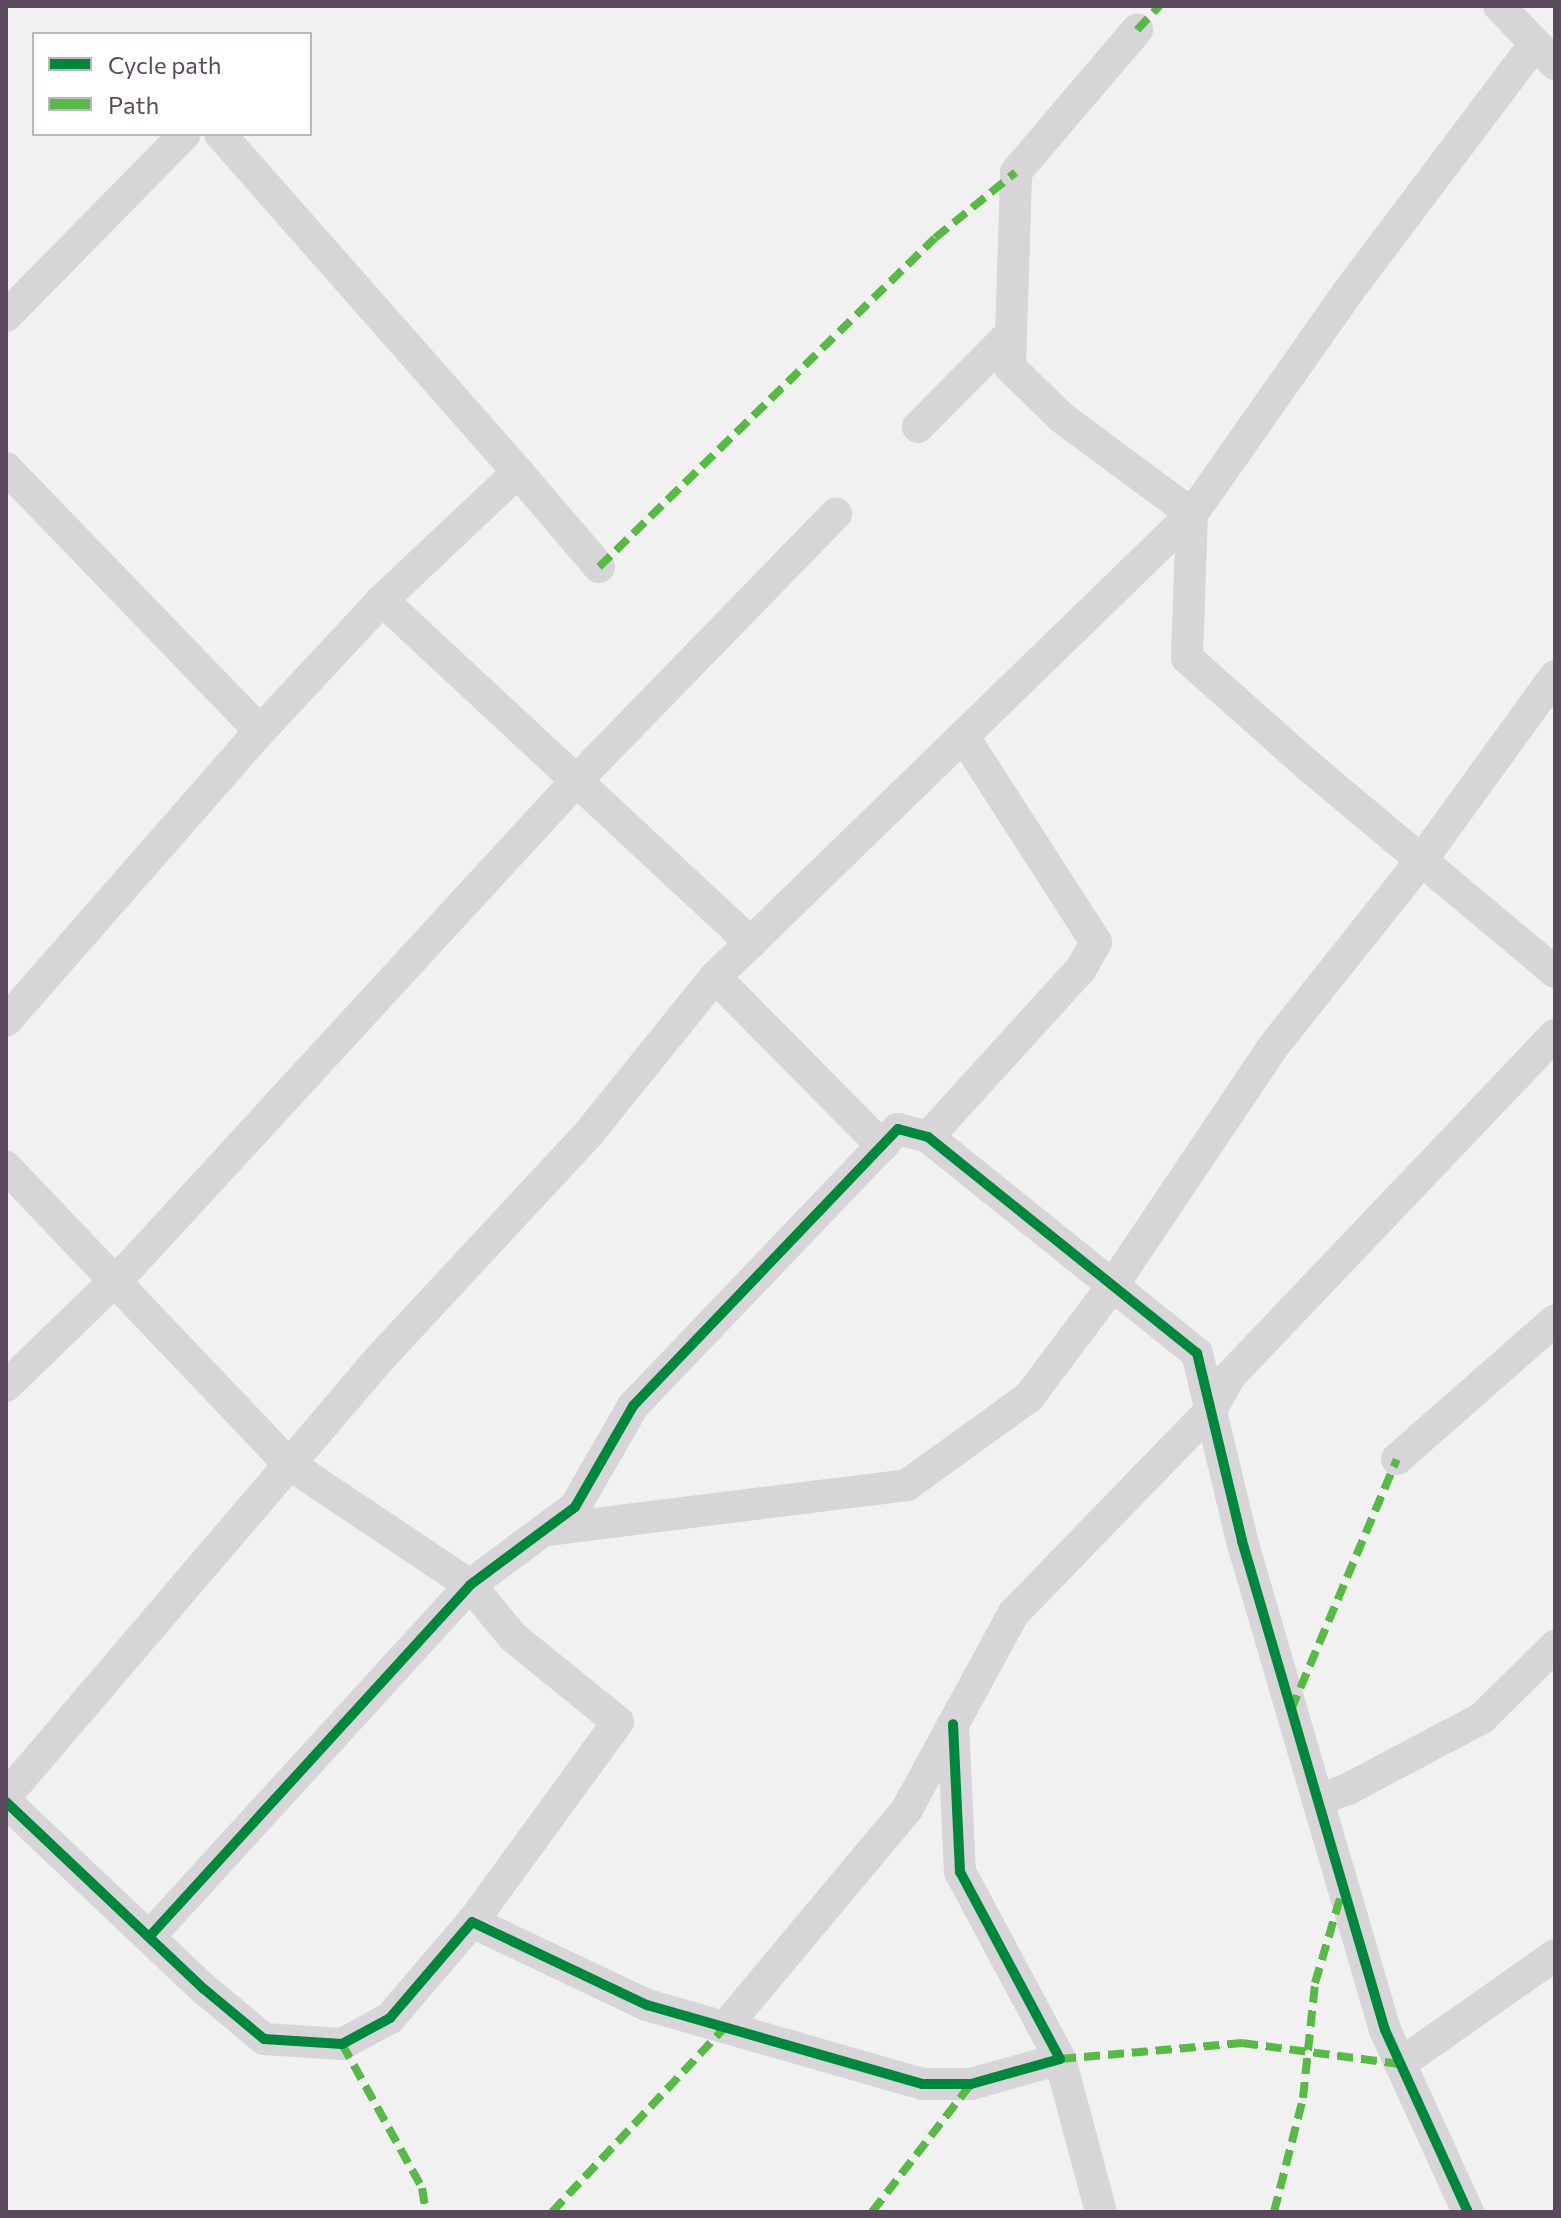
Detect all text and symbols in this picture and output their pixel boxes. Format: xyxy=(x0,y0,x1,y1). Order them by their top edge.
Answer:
legend xyxy=(32,32,312,136)
text: Cycle path xyxy=(108,50,222,79)
text: Path xyxy=(108,90,159,119)

